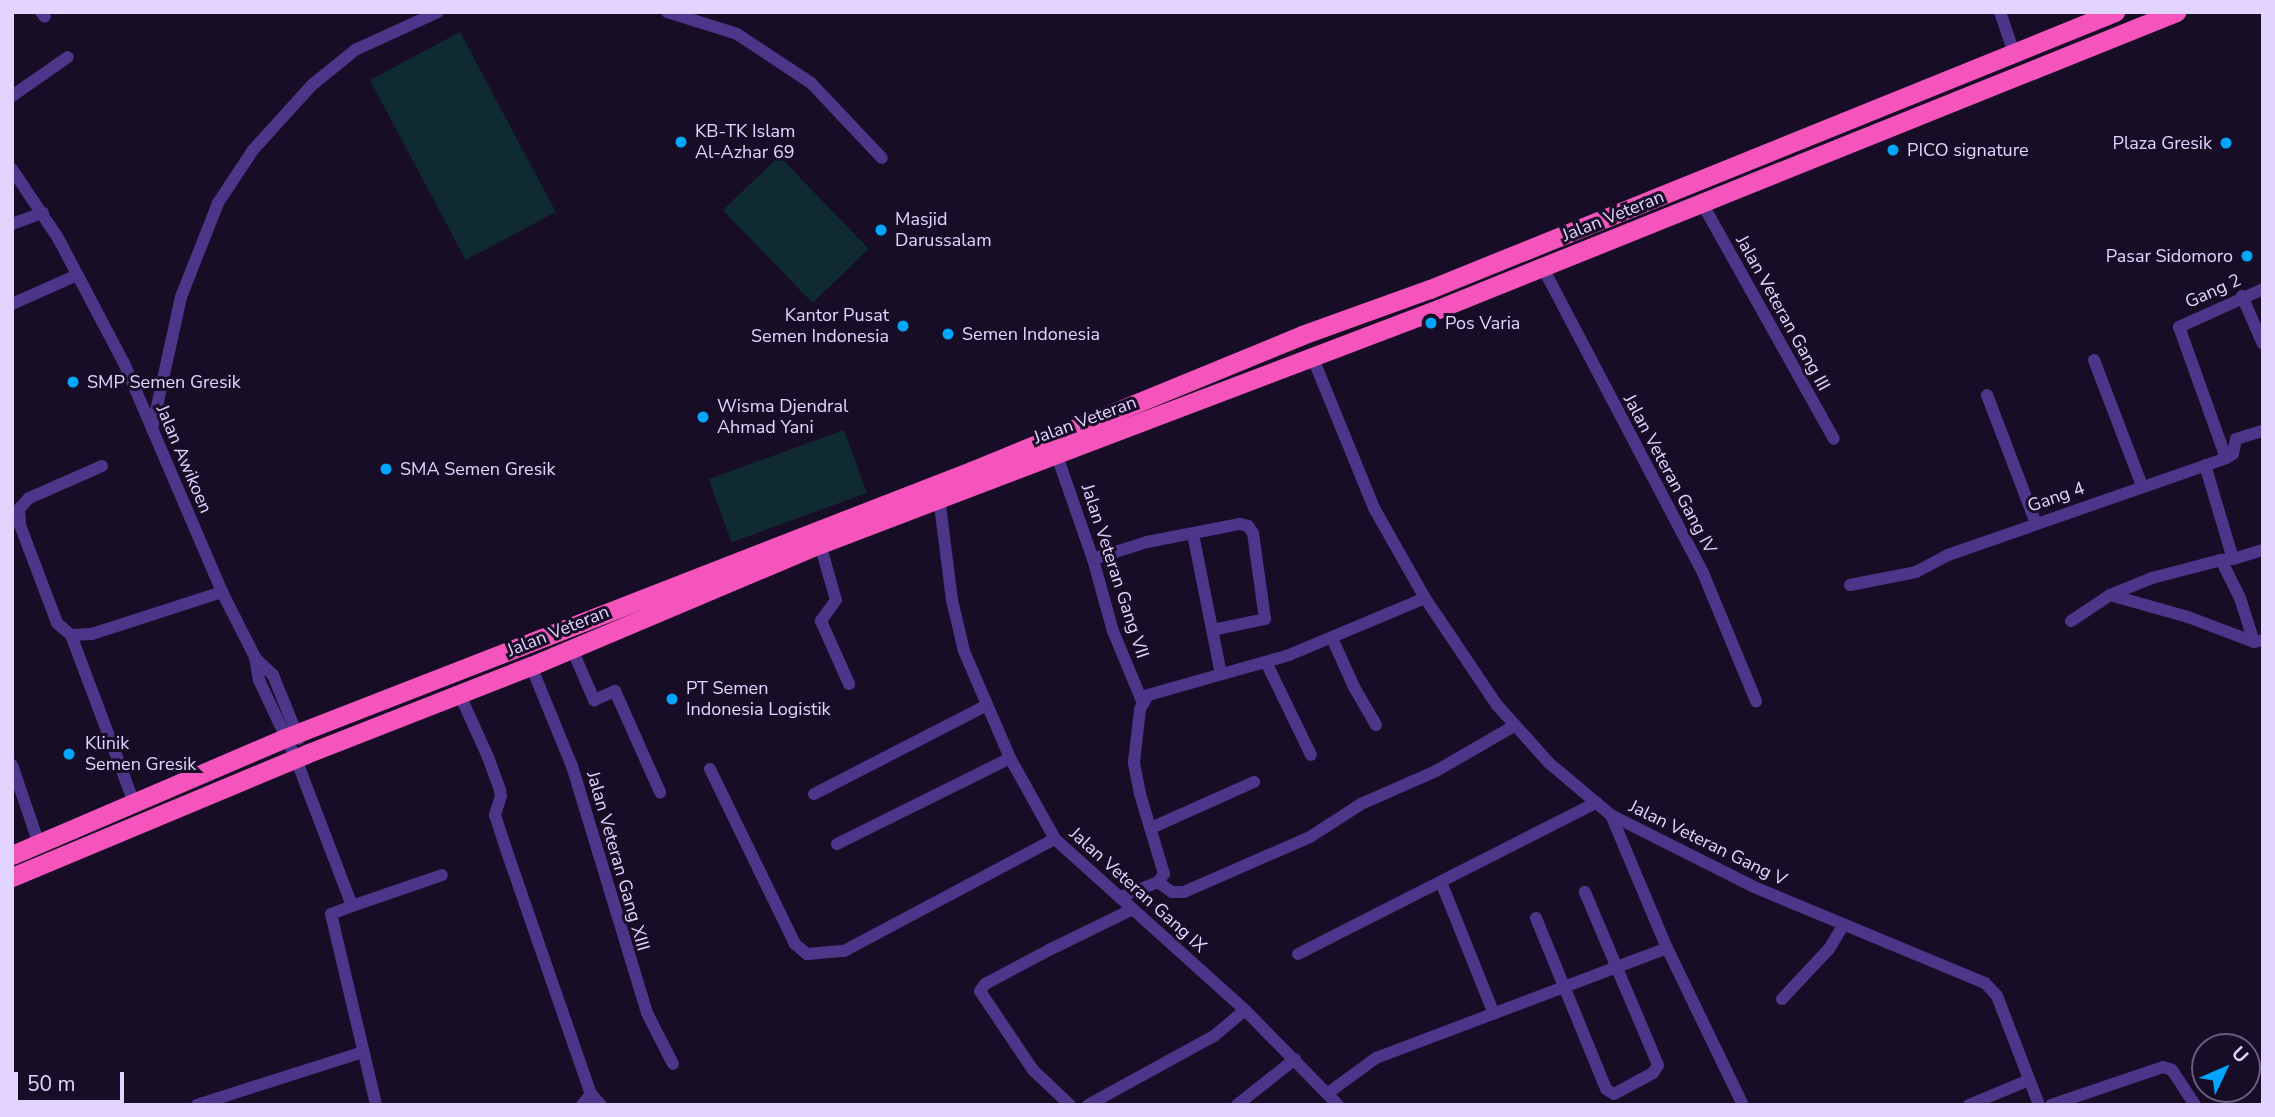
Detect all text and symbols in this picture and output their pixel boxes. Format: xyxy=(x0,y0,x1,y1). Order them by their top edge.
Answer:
place label: KB-TK Islam Al-Azhar 69 xyxy=(695,121,795,164)
place label: Plaza Gresik xyxy=(2113,132,2212,154)
marker: KB-TK Islam Al-Azhar 69 xyxy=(673,134,689,150)
marker: Plaza Gresik xyxy=(2218,135,2234,151)
place label: PICO signature xyxy=(1907,139,2029,161)
marker: PICO signature xyxy=(1885,142,1901,158)
street label: Jalan Veteran xyxy=(1559,186,1667,246)
place label: Masjid Darussalam xyxy=(895,209,992,252)
marker: Masjid Darussalam xyxy=(873,222,889,238)
street label: Jalan Veteran Gang III xyxy=(1731,232,1835,394)
place label: Pasar Sidomoro xyxy=(2106,245,2233,267)
marker: Pasar Sidomoro xyxy=(2239,248,2255,264)
street label: Gang 2 xyxy=(2182,269,2244,313)
place label: Kantor Pusat Semen Indonesia xyxy=(751,305,889,348)
place label: Pos Varia xyxy=(1445,312,1520,334)
marker: Pos Varia xyxy=(1423,315,1439,331)
marker: Kantor Pusat Semen Indonesia xyxy=(895,318,911,334)
place label: Semen Indonesia xyxy=(962,323,1100,345)
marker: Semen Indonesia xyxy=(940,326,956,342)
place label: SMP Semen Gresik xyxy=(87,371,241,393)
marker: SMP Semen Gresik xyxy=(65,374,81,390)
street label: Jalan Veteran xyxy=(1031,391,1139,449)
street label: Jalan Veteran Gang IV xyxy=(1619,391,1721,557)
place label: Wisma Djendral Ahmad Yani xyxy=(717,396,848,438)
street label: Jalan Awikoen xyxy=(151,402,217,516)
marker: Wisma Djendral Ahmad Yani xyxy=(695,409,711,425)
place label: SMA Semen Gresik xyxy=(400,458,555,480)
marker: SMA Semen Gresik xyxy=(378,461,394,477)
street label: Gang 4 xyxy=(2025,477,2087,517)
street label: Jalan Veteran Gang VII xyxy=(1077,481,1153,661)
street label: Jalan Veteran xyxy=(504,601,612,661)
place label: PT Semen Indonesia Logistik xyxy=(686,678,831,720)
marker: PT Semen Indonesia Logistik xyxy=(664,691,680,707)
place label: Klinik Semen Gresik xyxy=(85,733,196,776)
marker: Klinik Semen Gresik xyxy=(59,744,79,764)
street label: Jalan Veteran Gang XIII xyxy=(582,769,654,953)
street label: Jalan Veteran Gang V xyxy=(1626,795,1790,891)
street label: Jalan Veteran Gang IX xyxy=(1065,823,1211,957)
north arrow xyxy=(2191,1033,2261,1103)
text: U xyxy=(2225,1041,2254,1069)
scale bar xyxy=(18,1058,128,1102)
text: 50 m xyxy=(27,1070,76,1098)

